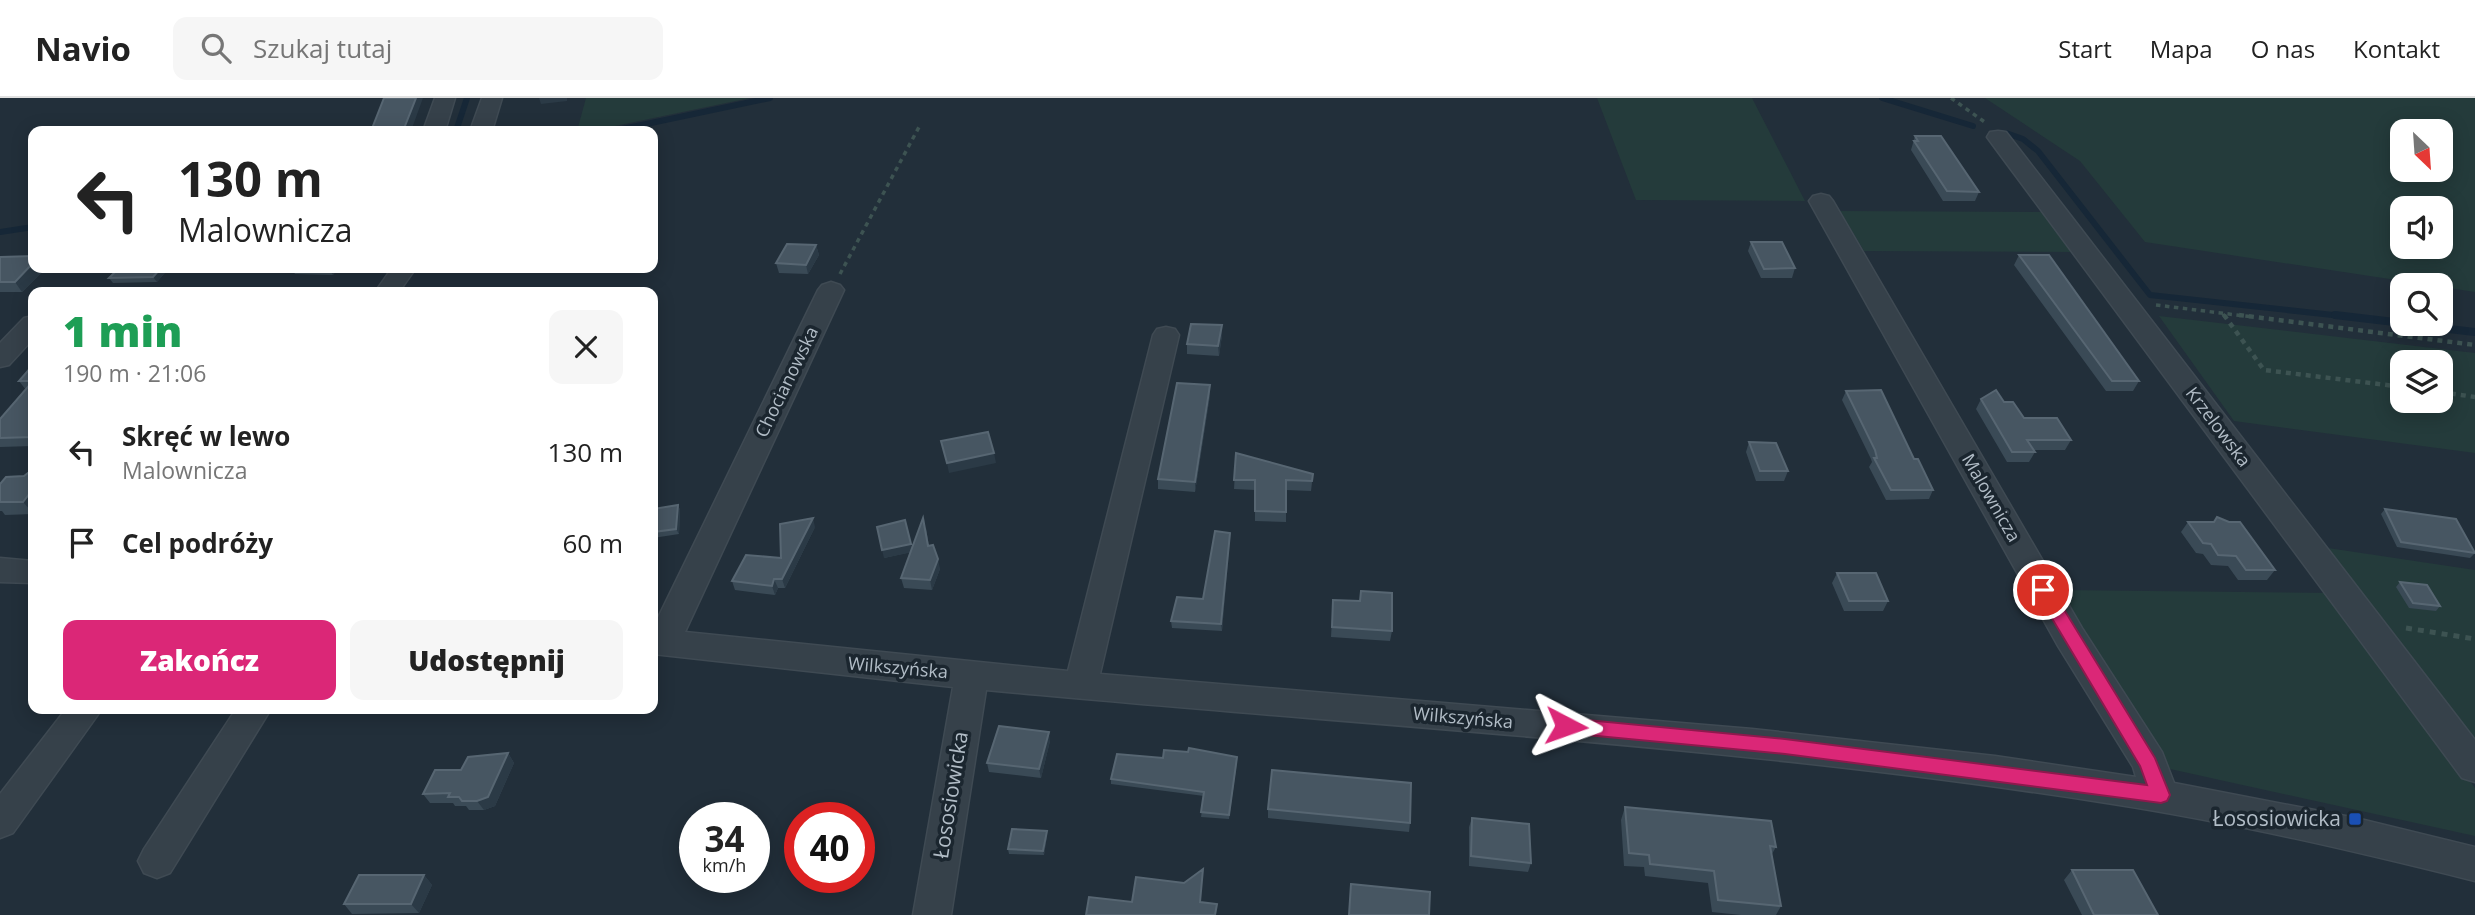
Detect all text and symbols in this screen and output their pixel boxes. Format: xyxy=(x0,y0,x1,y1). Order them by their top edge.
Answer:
search box xyxy=(173,17,663,80)
text: Navio xyxy=(35,26,131,71)
icon: search xyxy=(197,29,235,67)
text: Szukaj tutaj xyxy=(253,30,392,66)
text: Start xyxy=(2058,32,2112,65)
text: Mapa xyxy=(2150,32,2213,65)
text: O nas xyxy=(2251,32,2315,65)
text: Kontakt xyxy=(2353,32,2440,65)
north arrow xyxy=(2390,119,2454,182)
map controls xyxy=(2390,119,2453,413)
text: 130 m xyxy=(178,145,323,211)
icon: left xyxy=(63,154,154,245)
button: sound xyxy=(2390,196,2453,259)
text: Malownicza xyxy=(178,208,353,251)
button: search xyxy=(2390,273,2453,336)
text: 1 min xyxy=(63,302,182,359)
button: close xyxy=(549,310,623,384)
street label: Chocianowska xyxy=(749,322,823,441)
button: layers xyxy=(2390,350,2453,413)
text: 190 m · 21:06 xyxy=(63,357,206,389)
street label: Krzelowska xyxy=(2181,382,2257,471)
text: Skręć w lewo xyxy=(122,418,290,454)
icon: left xyxy=(63,433,101,471)
text: 130 m xyxy=(548,434,623,470)
street label: Malownicza xyxy=(1957,449,2027,546)
text: Malownicza xyxy=(122,454,247,486)
icon: arrive xyxy=(63,524,101,562)
text: Cel podróży xyxy=(122,525,273,561)
text: 60 m xyxy=(562,525,623,561)
pin xyxy=(2013,560,2073,620)
icon: arrive xyxy=(2024,571,2062,609)
button: Zakończ xyxy=(63,620,336,700)
button: Udostępnij xyxy=(350,620,623,700)
street label: Wilkszyńska xyxy=(847,651,949,683)
position arrow xyxy=(1529,689,1603,763)
street label: Wilkszyńska xyxy=(1412,701,1514,733)
street label: Łososiowicka xyxy=(926,729,974,861)
speed limit sign: 40 xyxy=(784,802,875,893)
place label: Łososiowicka xyxy=(2212,804,2341,832)
marker: Łososiowicka xyxy=(2347,811,2363,827)
text: 34 xyxy=(704,815,745,862)
text: km/h xyxy=(703,853,746,877)

